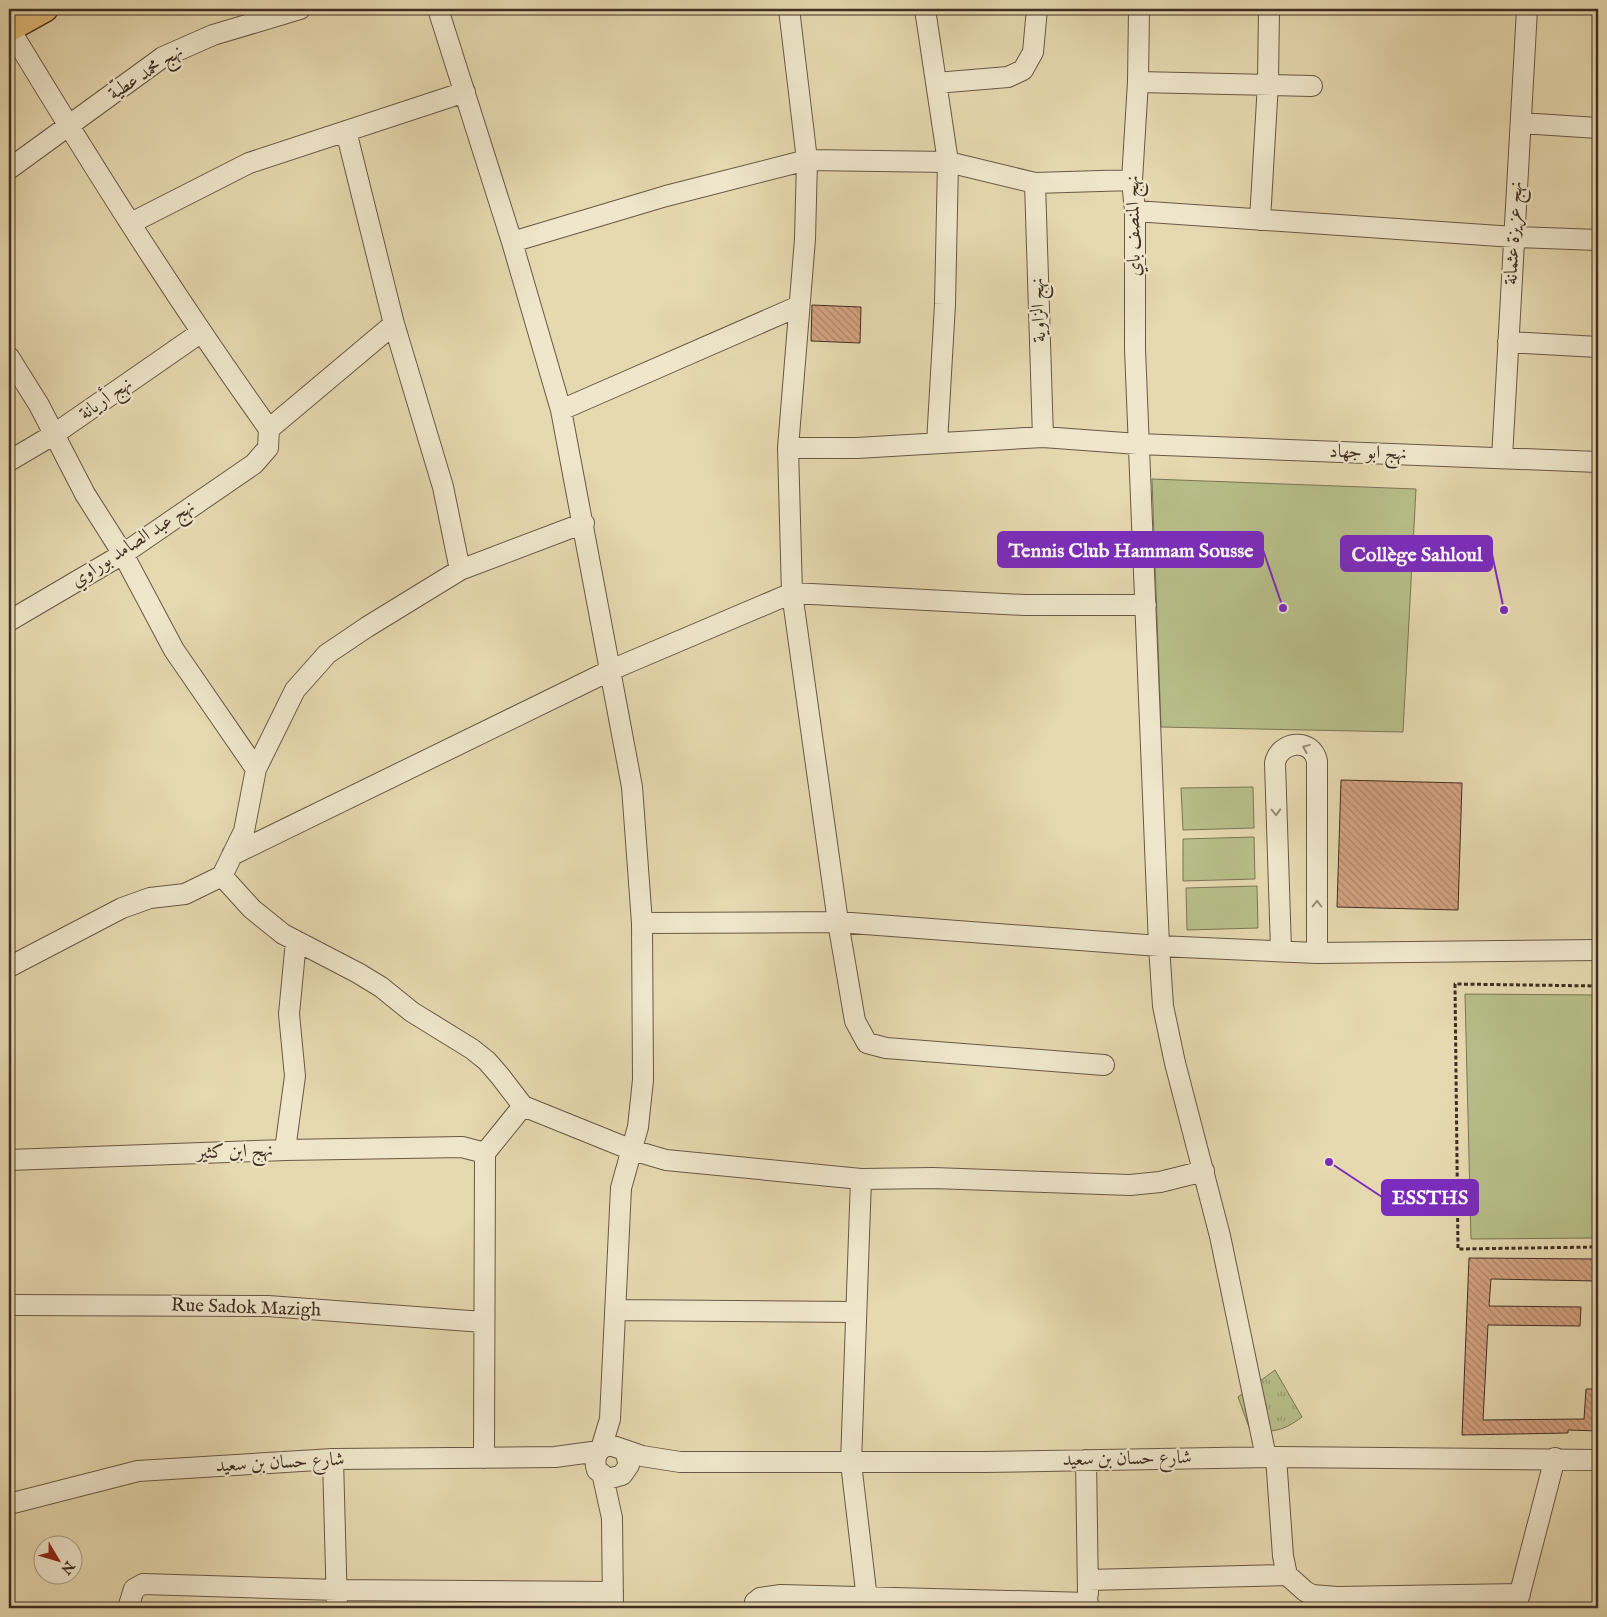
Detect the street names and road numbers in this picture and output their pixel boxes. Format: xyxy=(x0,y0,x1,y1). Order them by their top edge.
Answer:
street label: نهج محمد عطيّة xyxy=(103,38,190,109)
street label: نهج المنصف باي xyxy=(1121,175,1151,277)
street label: نهج عزيزة عثمانة xyxy=(1499,180,1533,286)
street label: نهج الزاوية xyxy=(1026,277,1056,343)
street label: نهج أريانة xyxy=(74,370,140,429)
street label: نهج ابو جهاد xyxy=(1329,440,1407,470)
street label: نهج عبد الصامد بوراوي xyxy=(66,495,202,596)
street label: نهج ابن كثير xyxy=(194,1139,274,1169)
street label: Rue Sadok Mazigh xyxy=(171,1293,321,1323)
street label: شارع حسان بن سعيد xyxy=(1062,1446,1192,1474)
street label: شارع حسان بن سعيد xyxy=(215,1448,345,1480)

